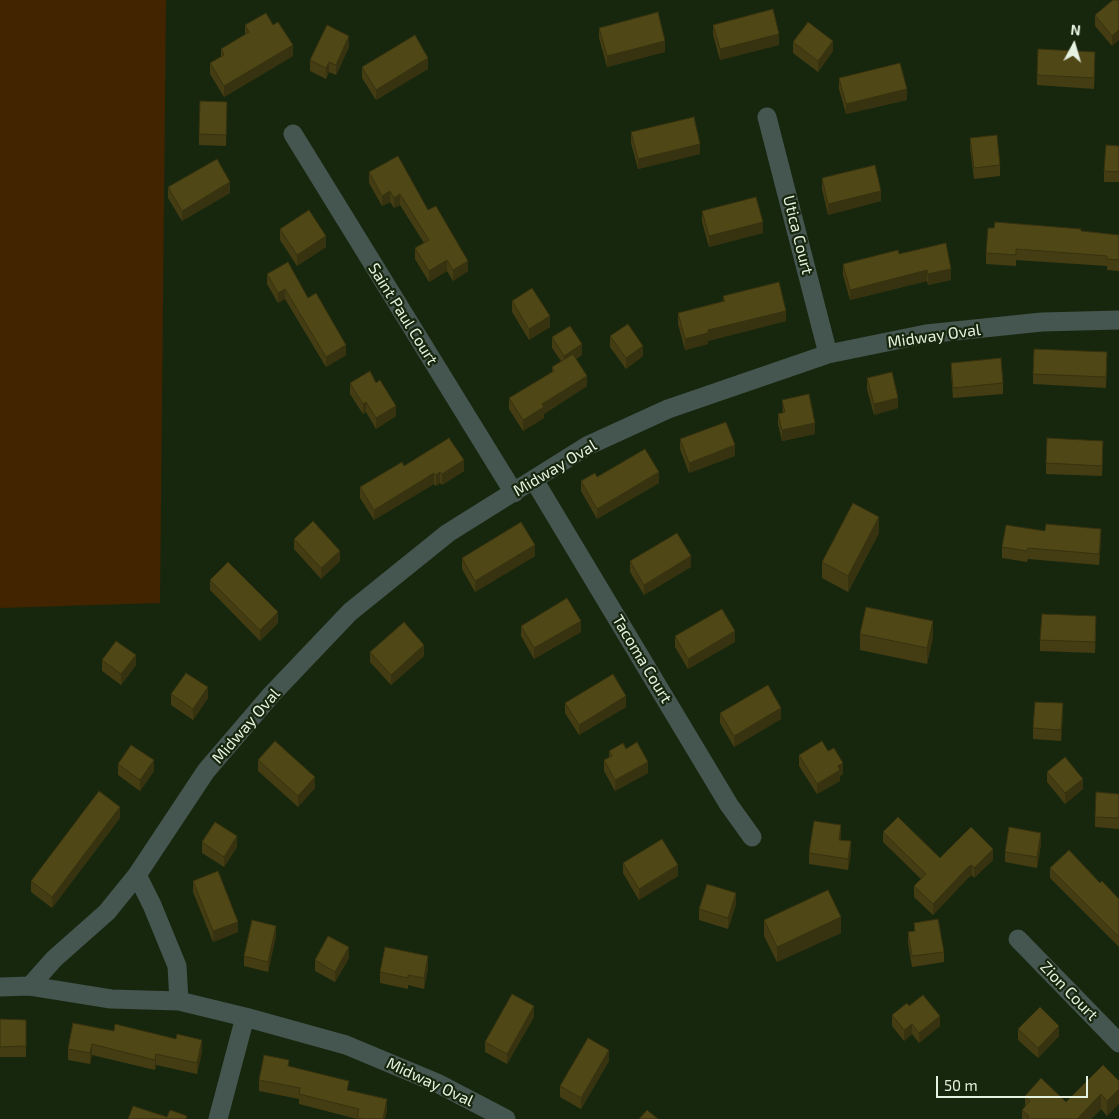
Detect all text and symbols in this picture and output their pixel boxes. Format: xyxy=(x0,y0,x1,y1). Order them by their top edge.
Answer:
north arrow xyxy=(1049,20,1099,70)
text: N xyxy=(1070,21,1082,39)
street label: Utica Court xyxy=(779,194,817,276)
street label: Saint Paul Court xyxy=(364,260,442,368)
street label: Midway Oval xyxy=(886,320,982,352)
street label: Midway Oval xyxy=(510,436,600,500)
street label: Tacoma Court xyxy=(608,611,676,707)
street label: Midway Oval xyxy=(208,684,284,768)
street label: Zion Court xyxy=(1036,957,1102,1025)
street label: Midway Oval xyxy=(383,1053,477,1111)
scale bar xyxy=(939,1066,1092,1098)
text: 50 m xyxy=(944,1076,978,1094)

